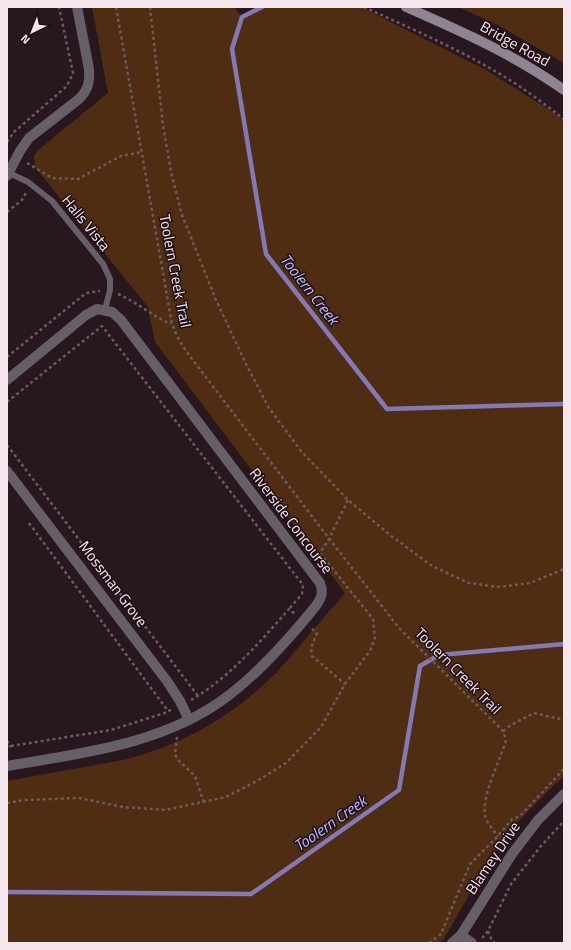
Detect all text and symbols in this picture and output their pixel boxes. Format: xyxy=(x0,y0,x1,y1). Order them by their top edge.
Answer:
north arrow xyxy=(12,12,52,52)
street label: Bridge Road xyxy=(476,15,554,72)
text: N xyxy=(17,31,33,48)
street label: Halls Vista xyxy=(56,190,117,256)
street label: Toolern Creek Trail xyxy=(153,212,198,329)
water label: Toolern Creek xyxy=(275,248,347,331)
street label: Riverside Concourse xyxy=(244,463,339,579)
street label: Mossman Grove xyxy=(73,536,153,632)
street label: Toolern Creek Trail xyxy=(410,622,507,719)
water label: Toolern Creek xyxy=(289,788,373,857)
street label: Blamey Drive xyxy=(460,817,525,899)

